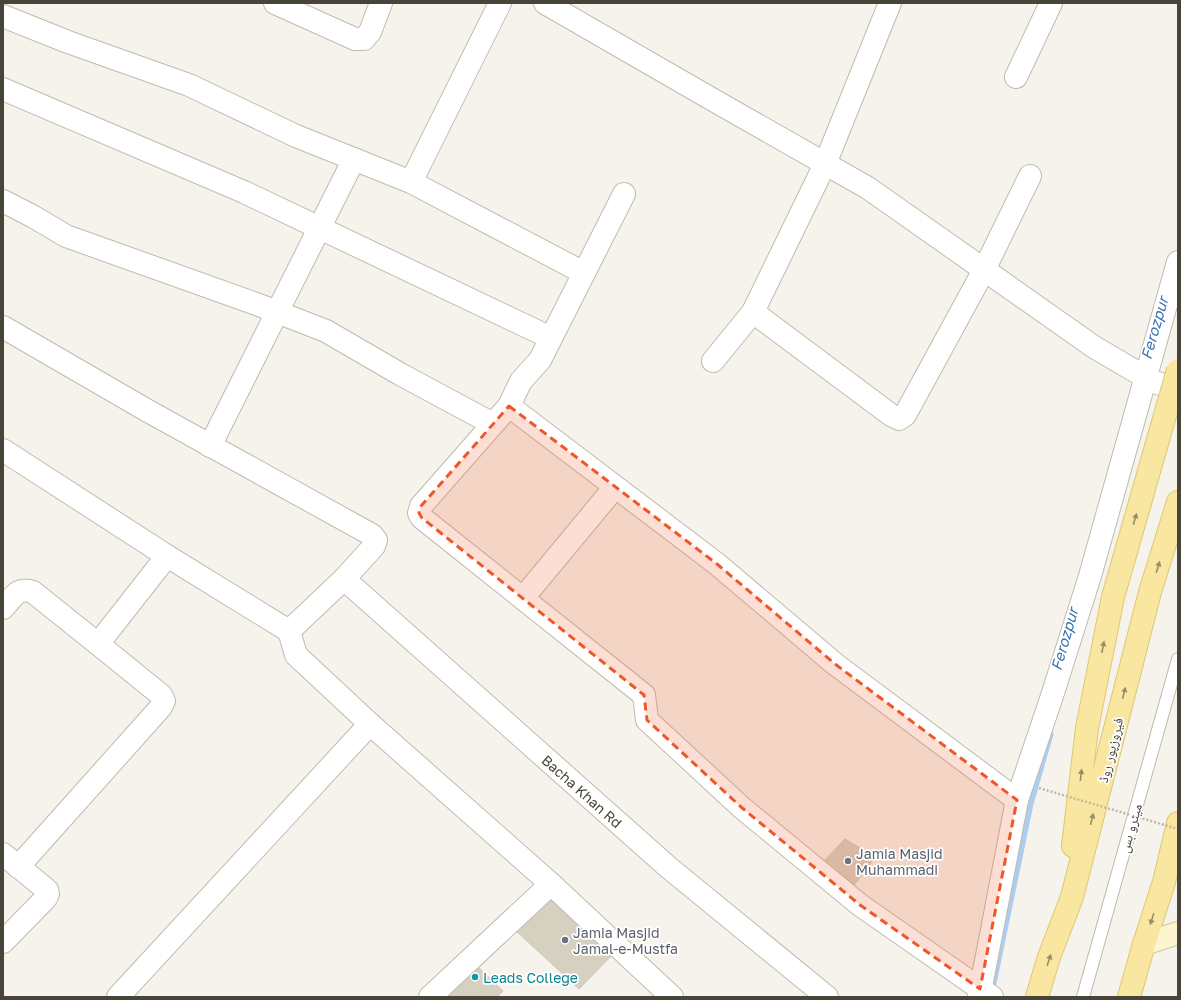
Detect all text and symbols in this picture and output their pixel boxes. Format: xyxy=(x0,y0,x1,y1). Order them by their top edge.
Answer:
water label: Ferozpur xyxy=(1137,293,1172,361)
one-way arrow xyxy=(1132,513,1138,525)
one-way arrow xyxy=(1155,561,1161,573)
water label: Ferozpur xyxy=(1047,604,1082,672)
one-way arrow xyxy=(1100,641,1106,653)
one-way arrow xyxy=(1122,687,1128,699)
street label: فیروزپور روڈ xyxy=(1094,716,1127,785)
street label: Bacha Khan Rd xyxy=(539,751,626,831)
one-way arrow xyxy=(1078,769,1085,781)
street label: میٹرو بس xyxy=(1115,801,1146,855)
one-way arrow xyxy=(1089,813,1095,825)
place label: Jamia Masjid Muhammadi xyxy=(856,845,943,878)
marker: Jamia Masjid Muhammadi xyxy=(843,856,853,866)
one-way arrow xyxy=(1149,913,1155,925)
place label: Jamia Masjid Jamal-e-Mustfa xyxy=(573,924,678,957)
marker: Jamia Masjid Jamal-e-Mustfa xyxy=(560,935,570,945)
one-way arrow xyxy=(1046,953,1052,965)
place label: Leads College xyxy=(483,969,578,986)
marker: Leads College xyxy=(470,972,480,982)

